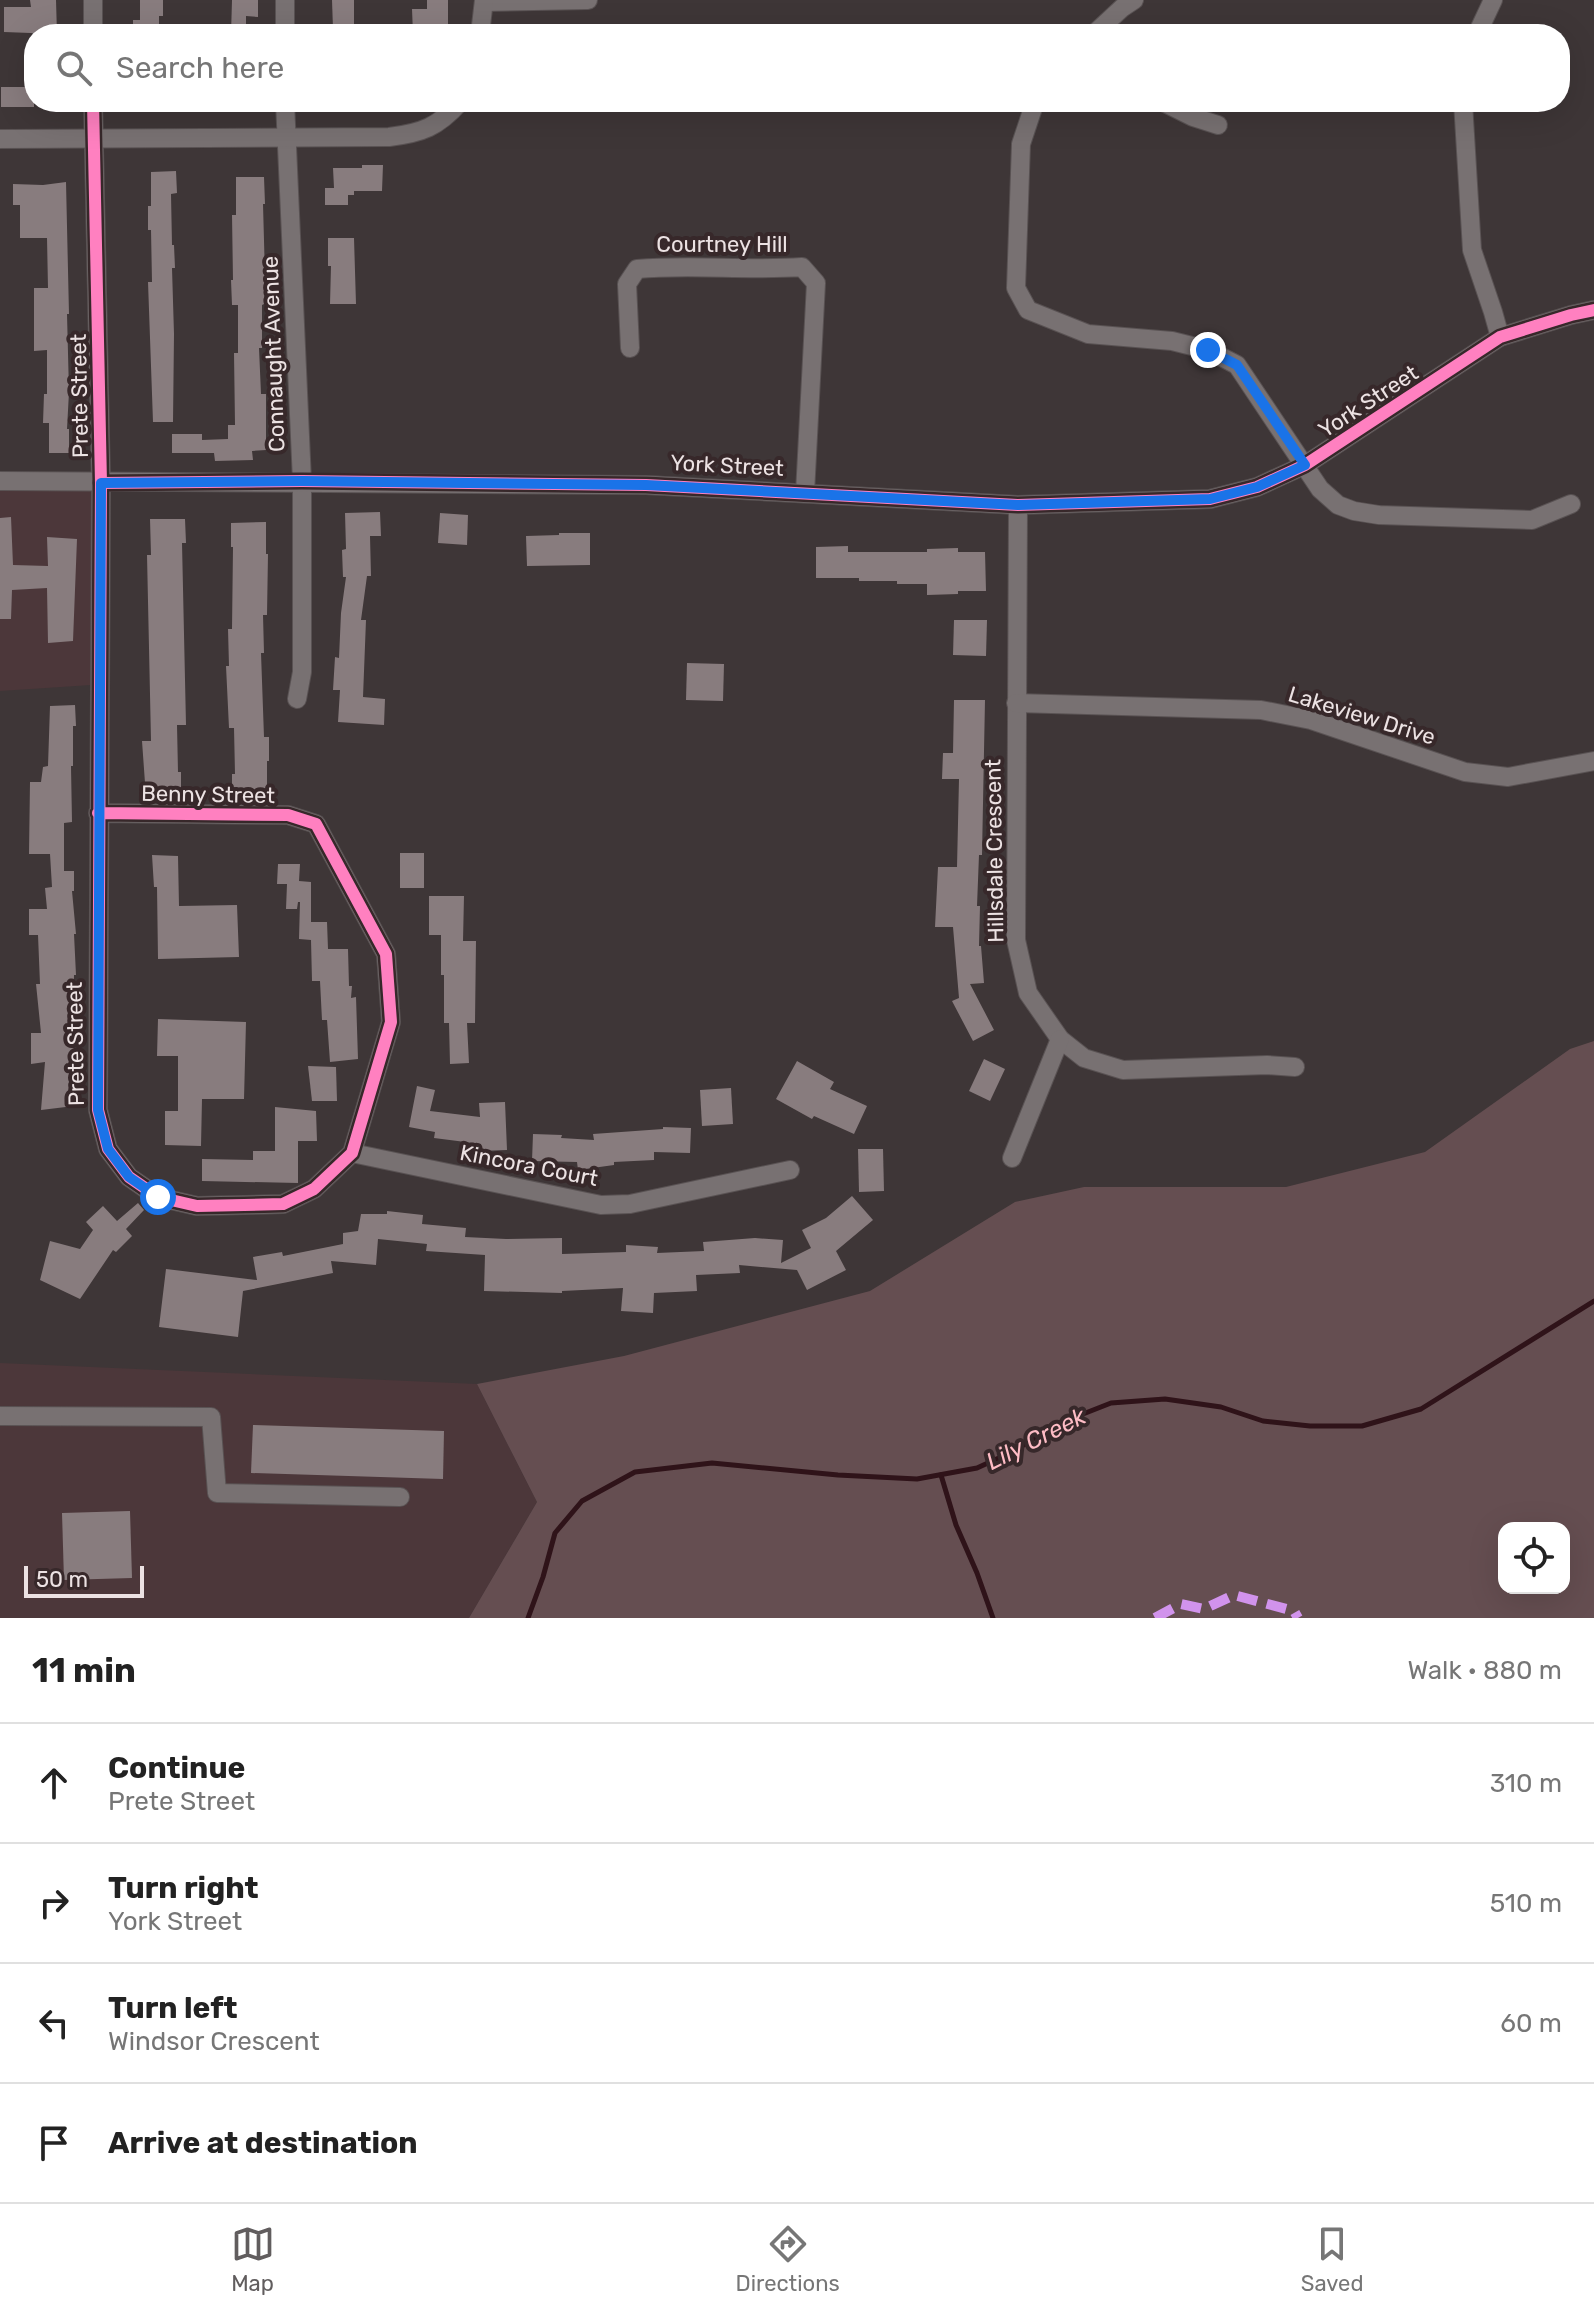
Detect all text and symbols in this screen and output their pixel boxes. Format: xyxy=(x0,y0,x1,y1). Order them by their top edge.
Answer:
search box xyxy=(24,24,1570,112)
icon: search xyxy=(52,46,96,90)
text: Search here xyxy=(116,50,284,86)
street label: Courtney Hill xyxy=(656,231,788,258)
street label: Connaught Avenue xyxy=(257,255,290,452)
route end xyxy=(1190,332,1226,368)
street label: Prete Street xyxy=(65,333,94,458)
street label: York Street xyxy=(1313,359,1424,444)
street label: York Street xyxy=(670,449,785,482)
street label: Lakeview Drive xyxy=(1285,680,1439,751)
street label: Hillsdale Crescent xyxy=(979,758,1010,943)
street label: Benny Street xyxy=(141,780,276,809)
street label: Prete Street xyxy=(61,981,90,1106)
street label: Kincora Court xyxy=(458,1139,601,1192)
route start xyxy=(140,1179,176,1215)
water label: Lily Creek xyxy=(982,1402,1091,1476)
map controls xyxy=(1498,1522,1570,1594)
button: locate xyxy=(1498,1522,1570,1594)
scale bar xyxy=(24,1562,144,1598)
text: 50 m xyxy=(36,1566,88,1593)
text: 11 min xyxy=(32,1650,136,1691)
text: Walk · 880 m xyxy=(1408,1655,1562,1686)
text: Continue xyxy=(108,1750,245,1786)
icon: ahead xyxy=(32,1761,76,1805)
text: 310 m xyxy=(1490,1768,1562,1799)
text: Prete Street xyxy=(108,1786,255,1817)
text: Turn right xyxy=(108,1870,259,1906)
icon: right xyxy=(32,1881,76,1925)
text: 510 m xyxy=(1490,1888,1562,1919)
text: York Street xyxy=(108,1906,242,1937)
text: Turn left xyxy=(108,1990,238,2026)
icon: left xyxy=(32,2001,76,2045)
text: 60 m xyxy=(1500,2008,1562,2039)
text: Windsor Crescent xyxy=(108,2026,320,2057)
icon: arrive xyxy=(32,2121,76,2165)
text: Arrive at destination xyxy=(108,2125,418,2161)
tab: Map xyxy=(231,2222,275,2297)
tab: Directions xyxy=(736,2222,840,2297)
tab: Saved xyxy=(1301,2222,1364,2297)

